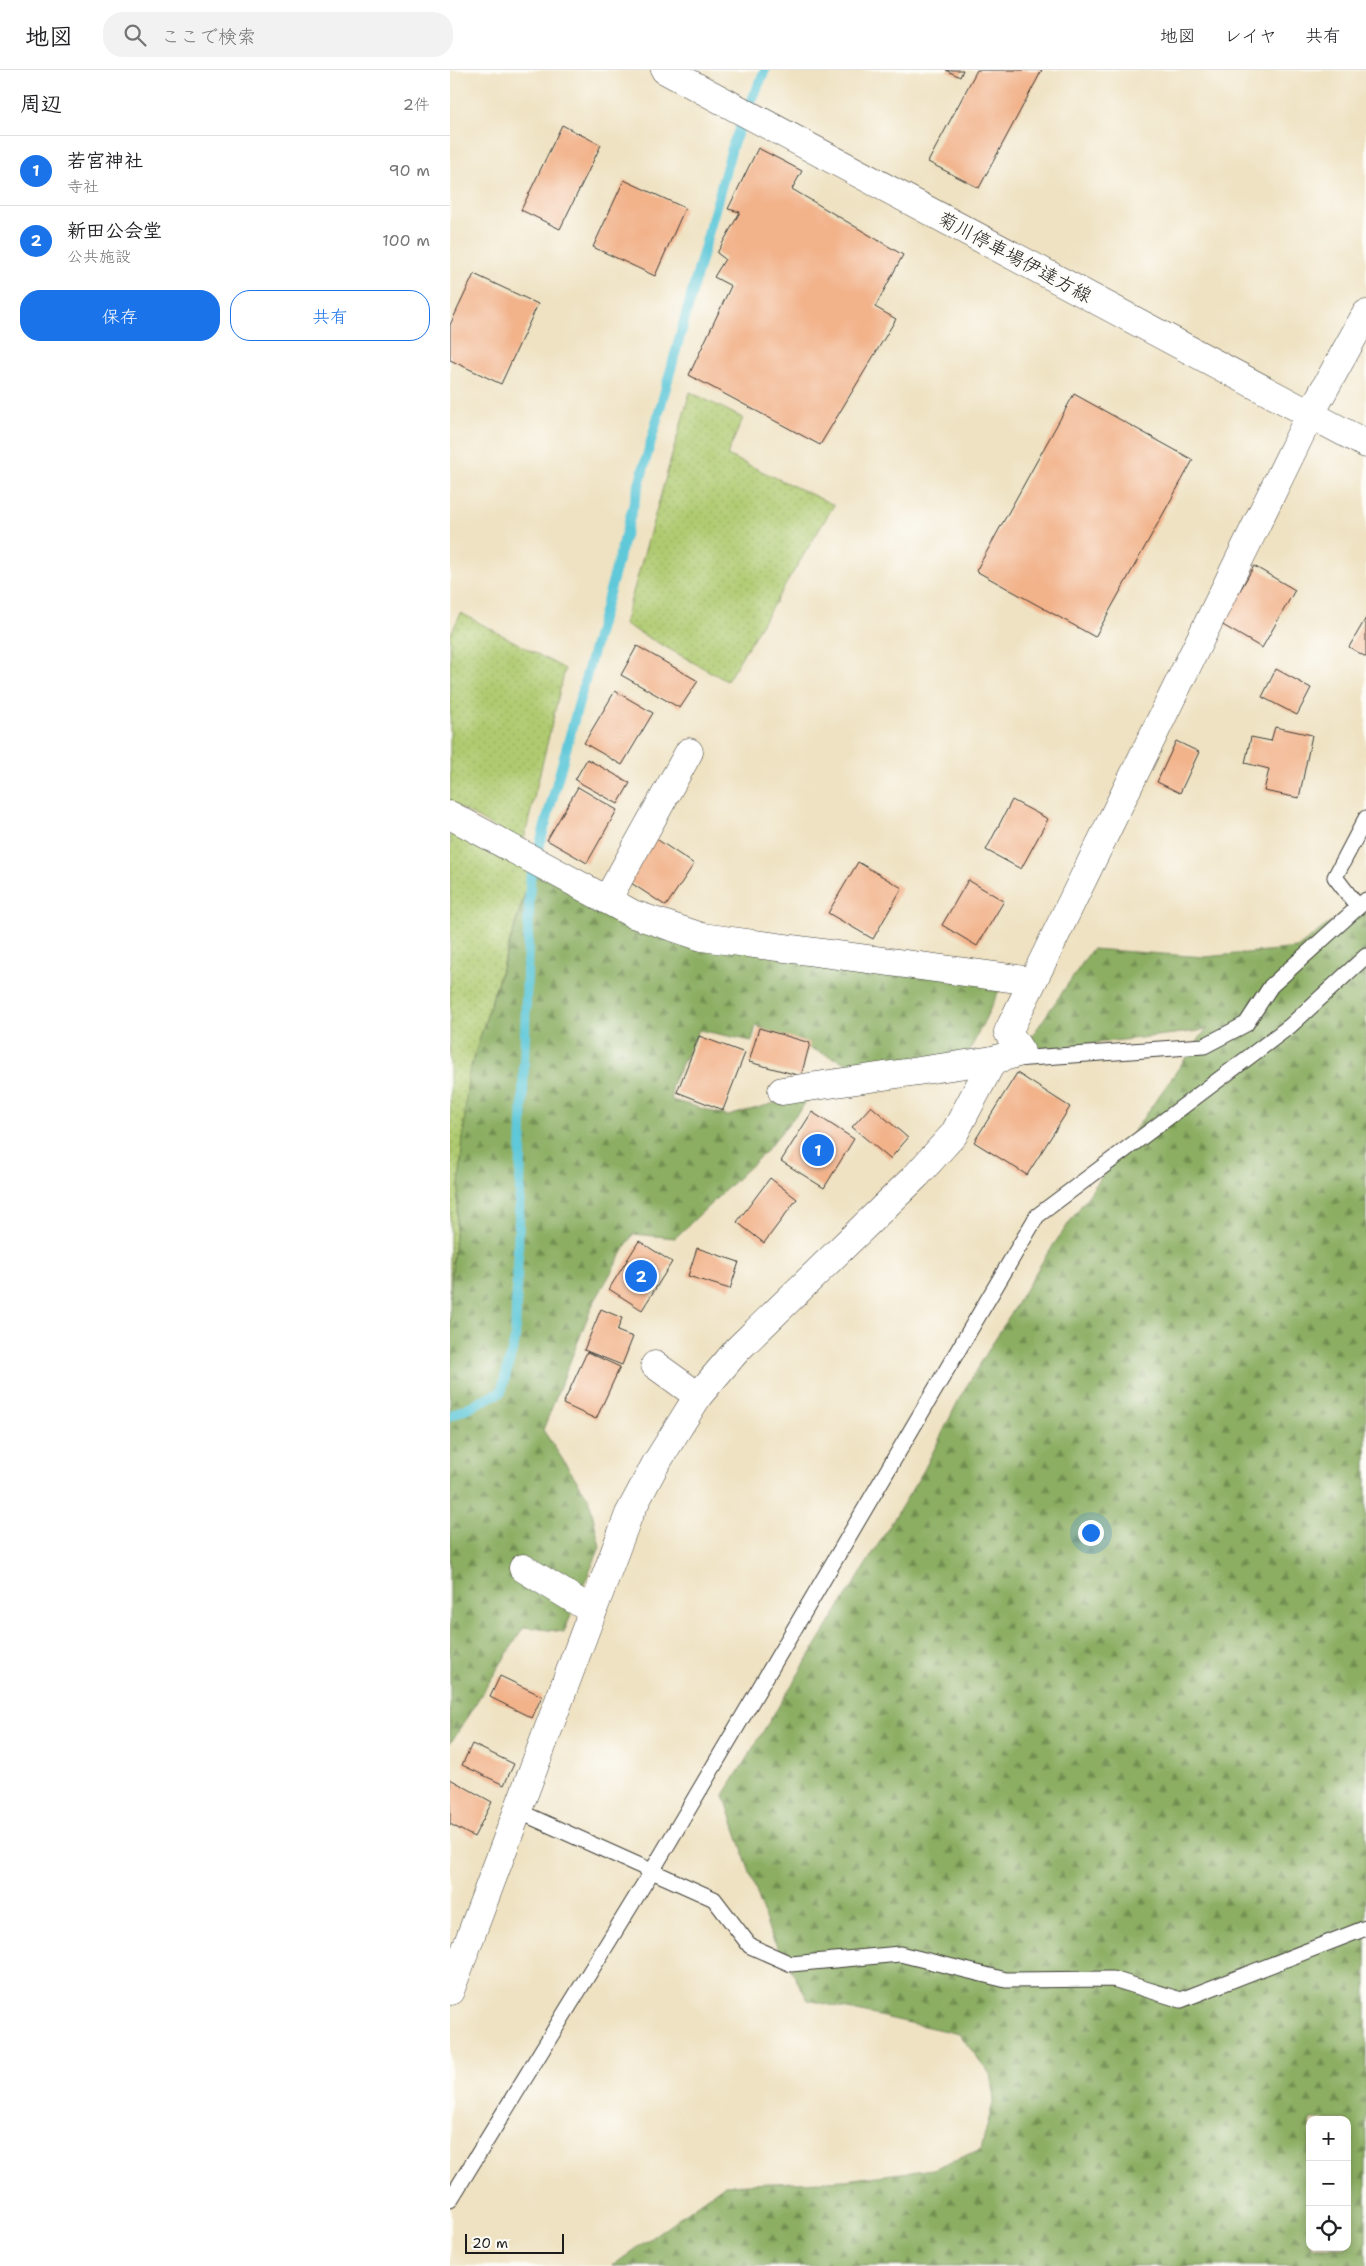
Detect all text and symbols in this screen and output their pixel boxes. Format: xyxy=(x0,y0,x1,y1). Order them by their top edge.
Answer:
search box xyxy=(103,12,453,57)
text: 地図 xyxy=(25,21,73,53)
icon: search xyxy=(121,21,149,49)
text: ここで検索 xyxy=(161,24,256,49)
text: 地図 xyxy=(1160,24,1196,48)
text: レイヤ xyxy=(1224,24,1277,48)
text: 共有 xyxy=(1305,24,1341,48)
text: 周辺 xyxy=(20,90,62,118)
text: 2件 xyxy=(403,94,430,115)
text: 若宮神社 xyxy=(67,148,143,173)
text: 1 xyxy=(32,160,40,181)
text: 90 m xyxy=(389,160,430,181)
text: 寺社 xyxy=(67,176,99,197)
street label: 菊川停車場伊達方線 xyxy=(934,206,1096,308)
text: 新田公会堂 xyxy=(67,218,162,243)
text: 2 xyxy=(30,230,42,251)
text: 100 m xyxy=(382,230,430,251)
text: 公共施設 xyxy=(67,246,131,267)
button: 保存 xyxy=(20,290,220,341)
button: 共有 xyxy=(230,290,430,341)
pin: 1 xyxy=(802,1131,834,1169)
pin: 2 xyxy=(625,1257,657,1295)
your location xyxy=(1078,1520,1104,1546)
map controls xyxy=(1306,2116,1351,2251)
button: + xyxy=(1306,2116,1351,2161)
button: − xyxy=(1306,2161,1351,2206)
button: locate xyxy=(1306,2206,1351,2251)
scale bar xyxy=(465,2231,564,2254)
text: 20 m xyxy=(472,2234,508,2252)

